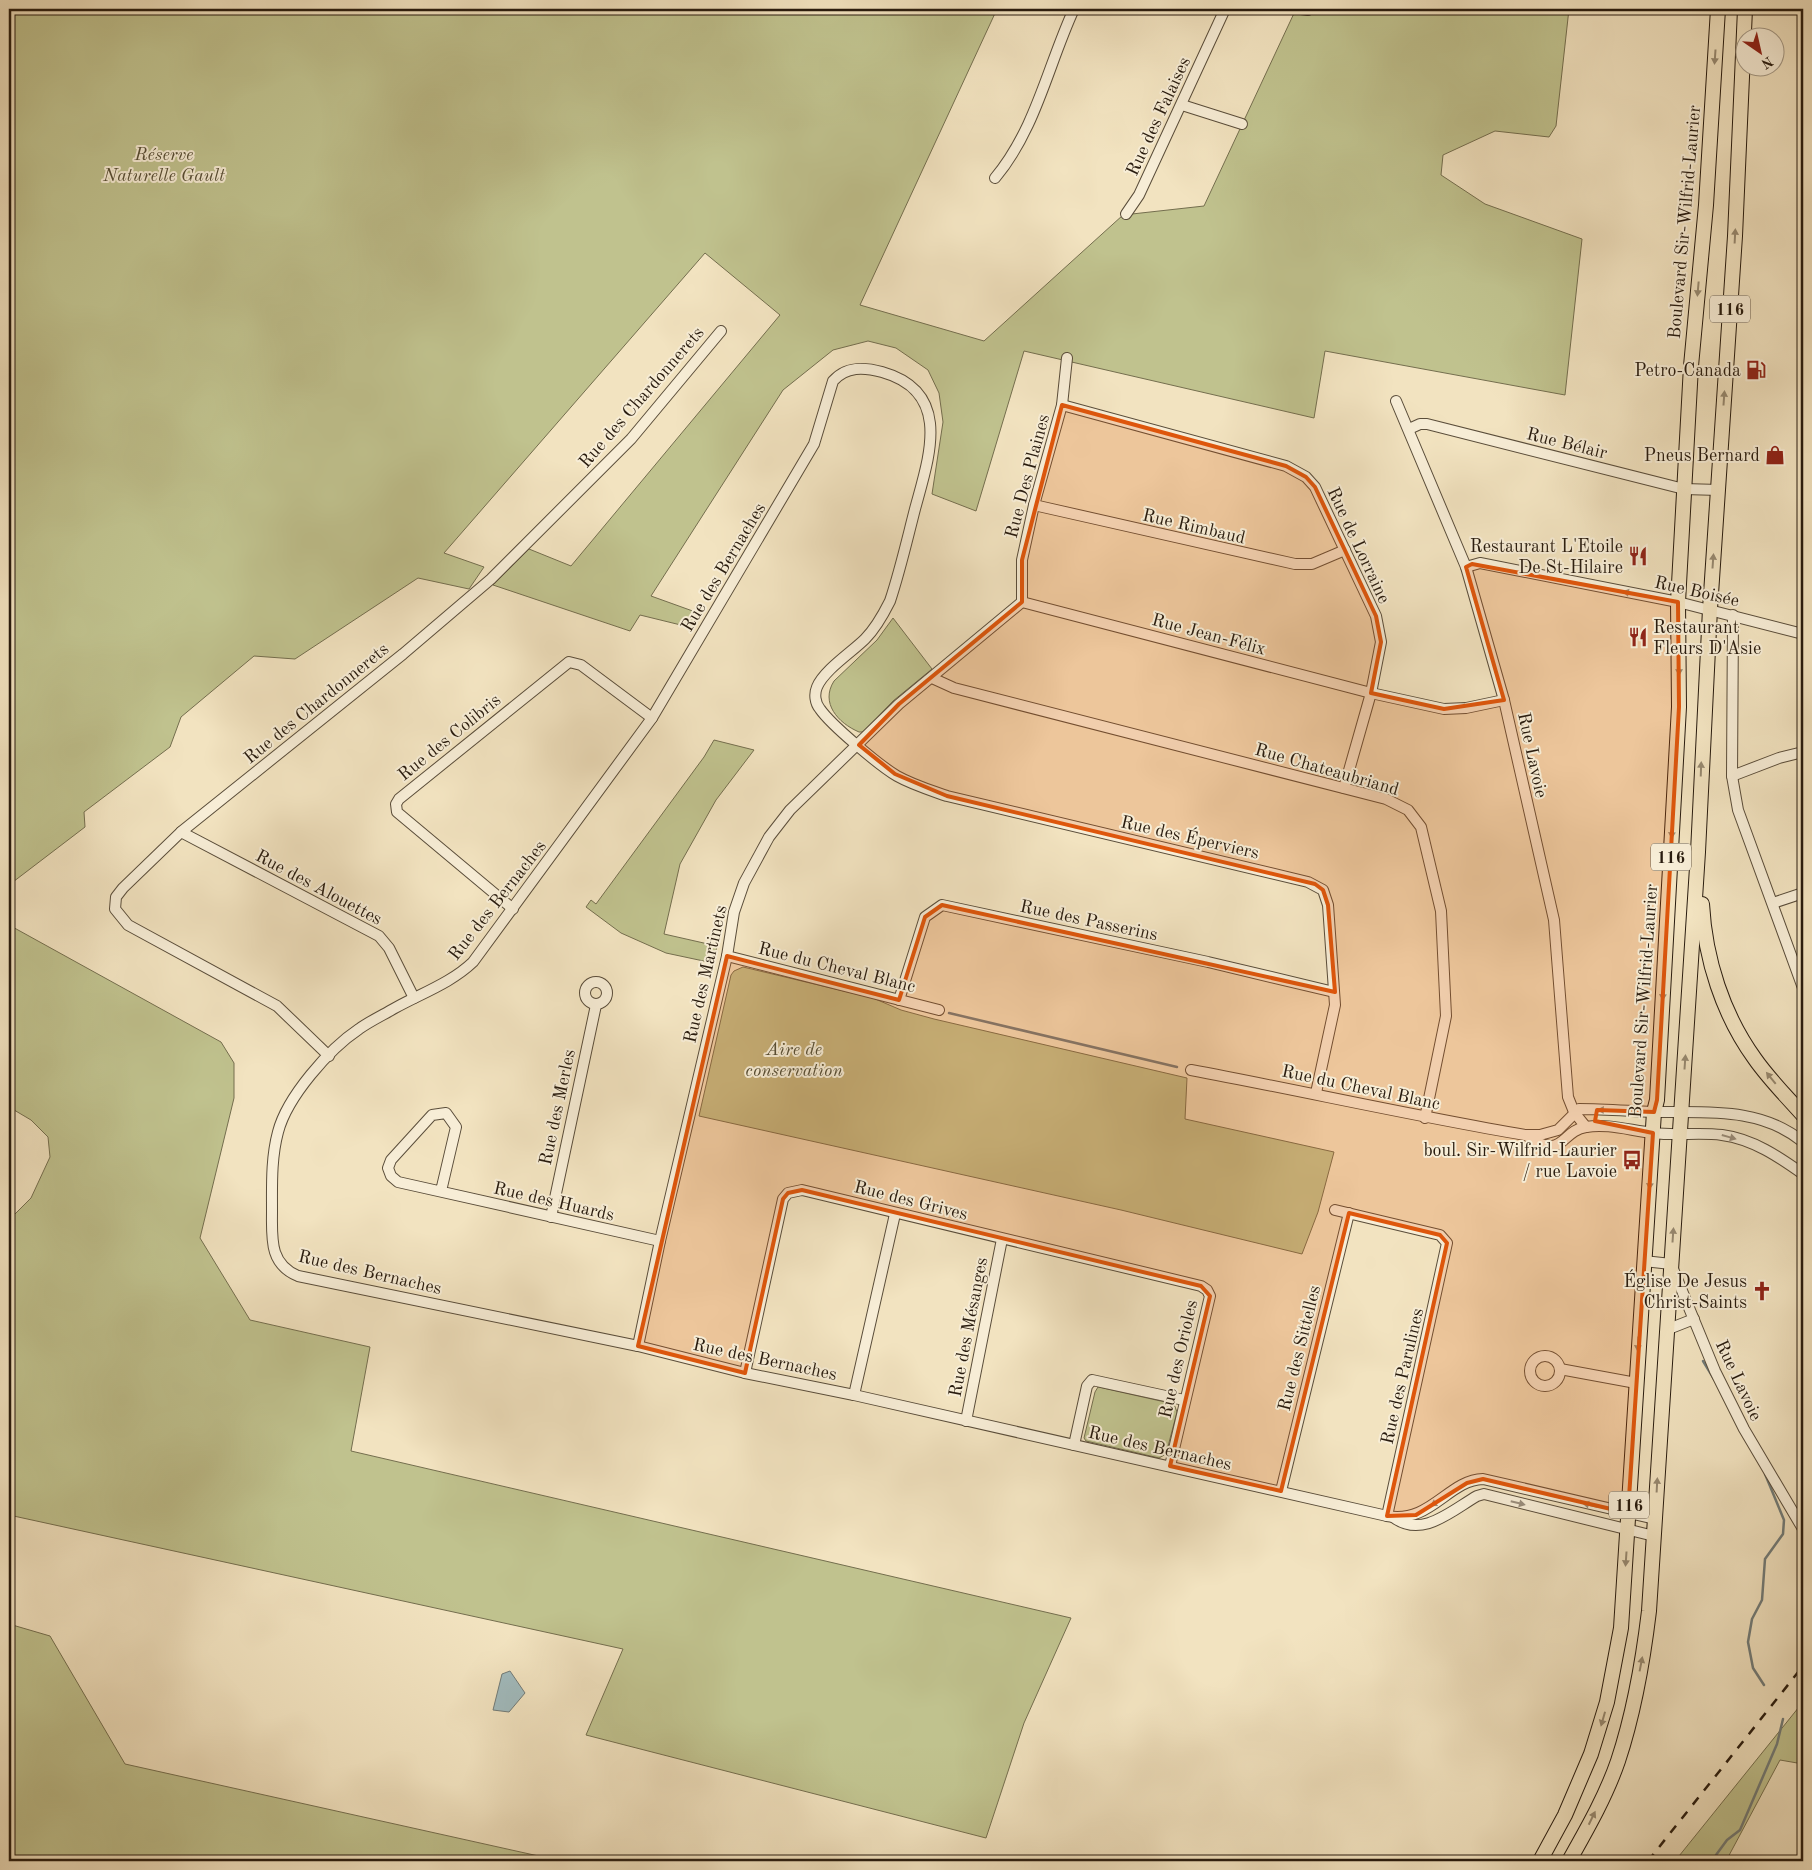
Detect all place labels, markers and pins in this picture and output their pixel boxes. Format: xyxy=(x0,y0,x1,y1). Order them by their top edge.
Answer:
fuel station icon: Petro-Canada xyxy=(1745,359,1767,381)
place label: Petro-Canada xyxy=(1634,362,1741,380)
shop icon: Pneus Bernard xyxy=(1764,444,1786,466)
place label: Pneus Bernard xyxy=(1644,447,1760,465)
place label: Restaurant L'Etoile De St-Hilaire xyxy=(1470,538,1623,577)
restaurant icon: Restaurant L'Etoile De St-Hilaire xyxy=(1627,545,1649,567)
place label: Restaurant Fleurs D'Asie xyxy=(1653,619,1761,658)
restaurant icon: Restaurant Fleurs D'Asie xyxy=(1627,626,1649,648)
place label: boul. Sir-Wilfrid-Laurier / rue Lavoie xyxy=(1423,1142,1618,1181)
bus stop icon: boul. Sir-Wilfrid-Laurier / rue Lavoie xyxy=(1621,1149,1643,1171)
place label: Église De Jesus Christ-Saints xyxy=(1623,1269,1747,1312)
church icon: Église De Jesus Christ-Saints xyxy=(1751,1280,1773,1302)

